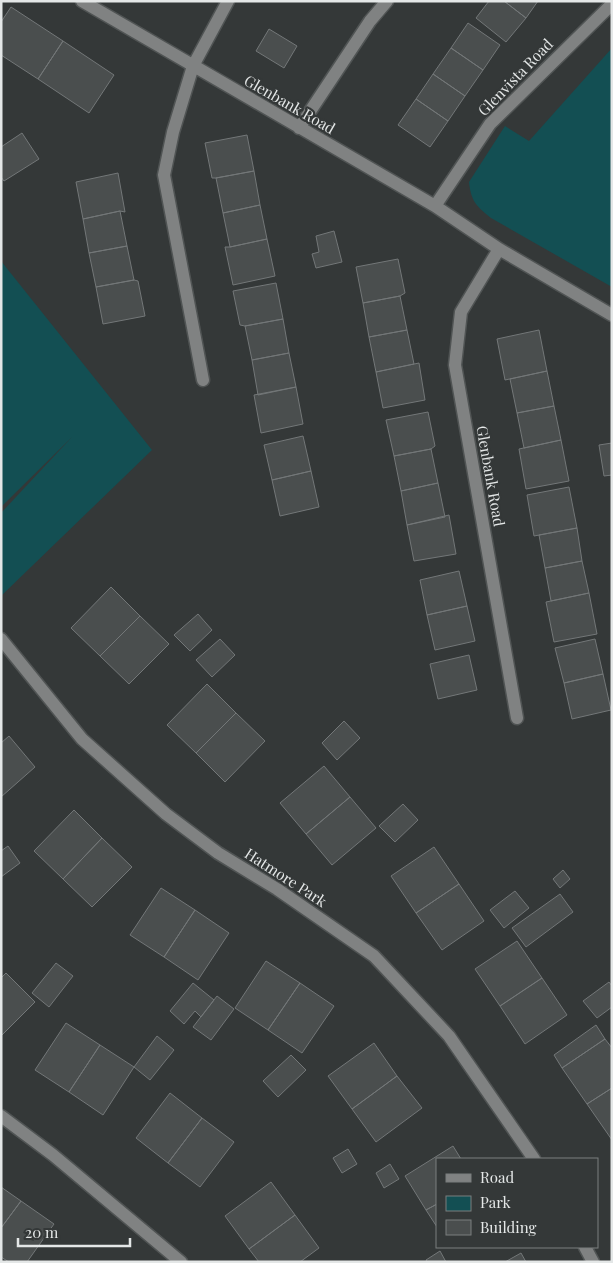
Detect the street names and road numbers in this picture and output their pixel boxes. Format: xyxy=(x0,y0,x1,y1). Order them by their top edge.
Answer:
street label: Glenvista Road xyxy=(473,34,557,120)
street label: Glenbank Road xyxy=(241,70,339,138)
street label: Glenbank Road xyxy=(472,424,510,528)
street label: Hatmore Park xyxy=(241,843,332,911)

